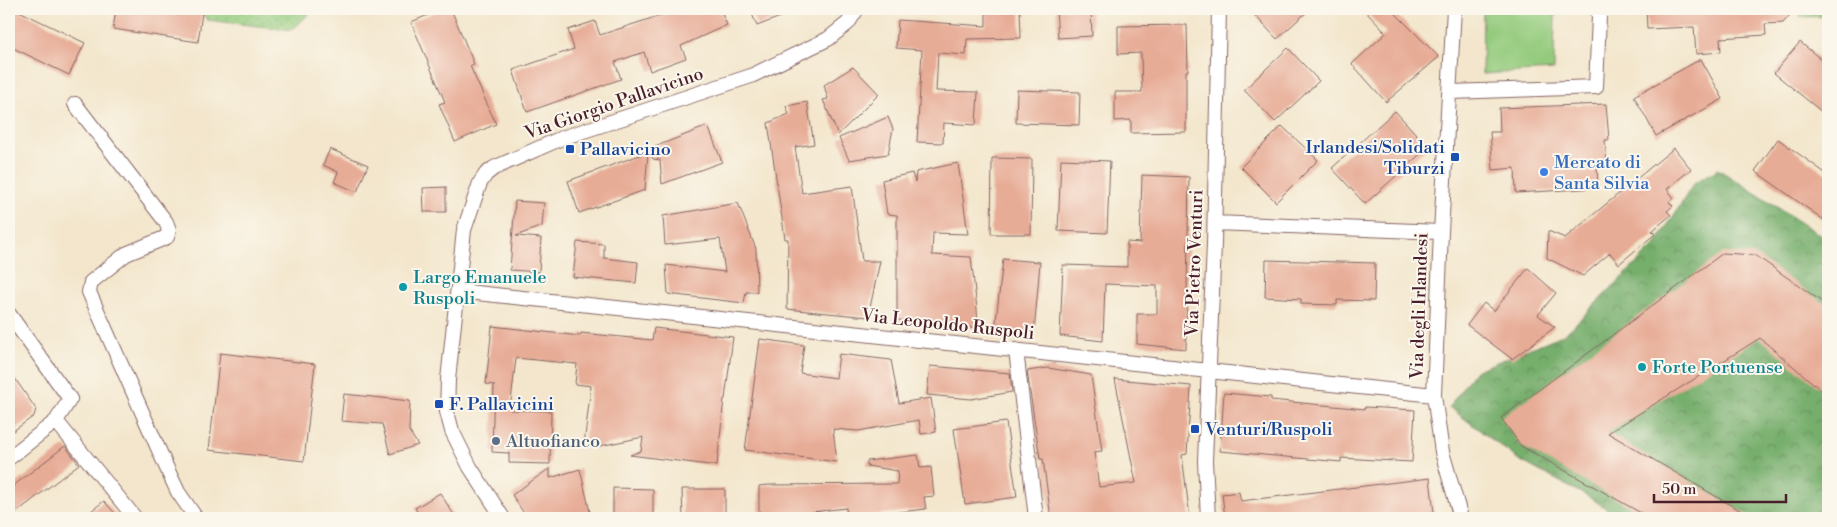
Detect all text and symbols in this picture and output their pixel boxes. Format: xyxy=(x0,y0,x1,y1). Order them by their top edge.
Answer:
street label: Via Giorgio Pallavicino xyxy=(521,62,707,145)
place label: Irlandesi/Solidati Tiburzi xyxy=(1306,136,1445,180)
place label: Pallavicino xyxy=(580,138,671,161)
marker: Pallavicino xyxy=(564,143,576,155)
marker: Irlandesi/Solidati Tiburzi xyxy=(1449,151,1461,163)
place label: Mercato di Santa Silvia xyxy=(1554,151,1650,195)
marker: Mercato di Santa Silvia xyxy=(1538,166,1550,178)
street label: Via Pietro Venturi xyxy=(1180,189,1209,338)
street label: Via degli Irlandesi xyxy=(1405,232,1434,381)
place label: Largo Emanuele Ruspoli xyxy=(413,266,547,310)
marker: Largo Emanuele Ruspoli xyxy=(397,281,409,293)
street label: Via Leopoldo Ruspoli xyxy=(859,304,1036,345)
place label: Forte Portuense xyxy=(1652,356,1783,379)
marker: Forte Portuense xyxy=(1636,361,1648,373)
place label: F. Pallavicini xyxy=(449,393,554,416)
marker: F. Pallavicini xyxy=(433,398,445,410)
place label: Venturi/Ruspoli xyxy=(1204,418,1333,441)
marker: Venturi/Ruspoli xyxy=(1189,423,1201,435)
place label: Altuofianco xyxy=(505,430,600,453)
marker: Altuofianco xyxy=(490,435,502,447)
scale bar xyxy=(1654,472,1787,504)
text: 50 m xyxy=(1662,480,1696,499)

